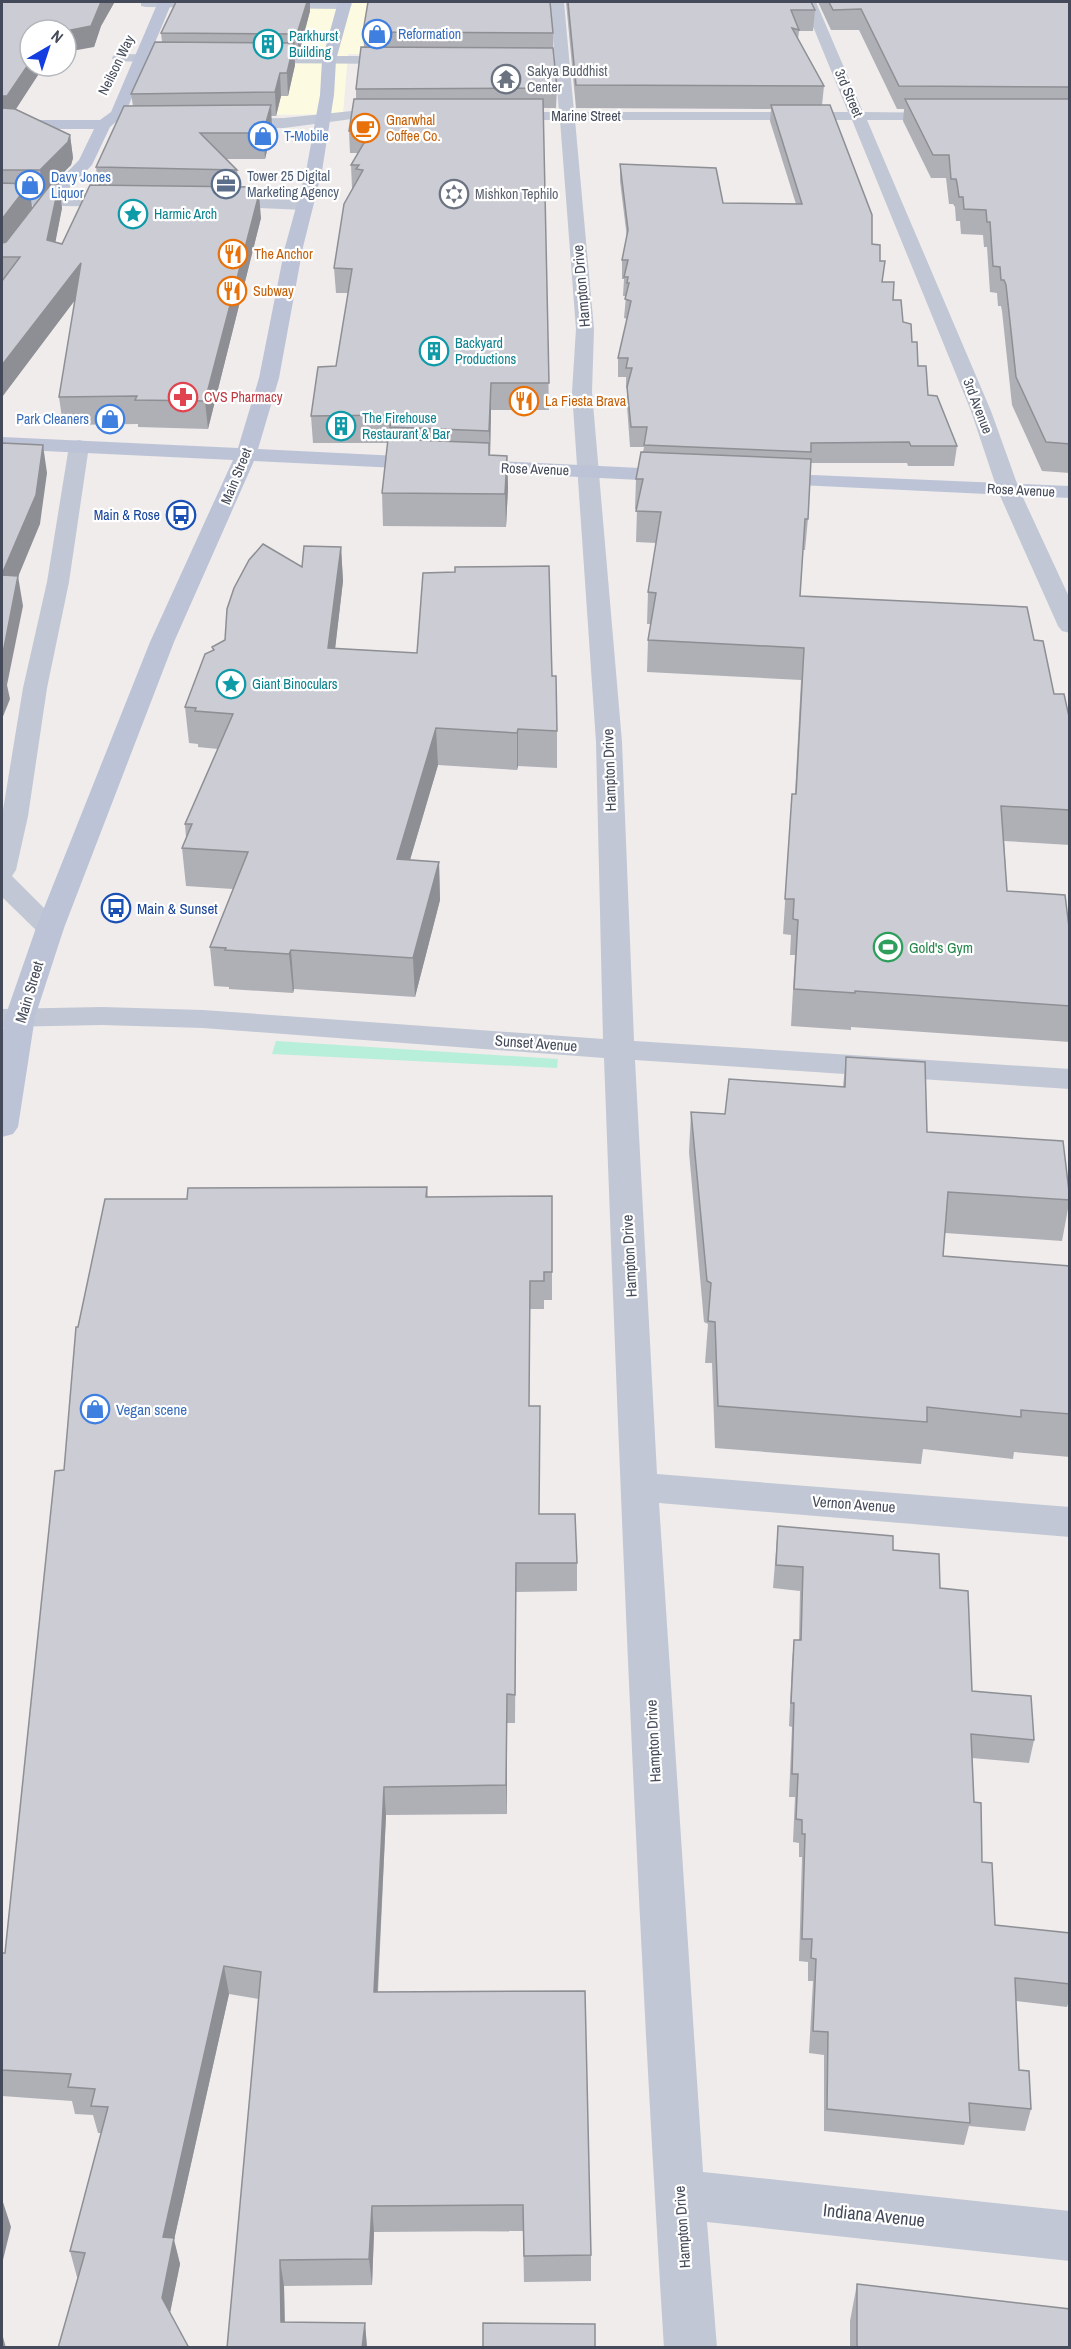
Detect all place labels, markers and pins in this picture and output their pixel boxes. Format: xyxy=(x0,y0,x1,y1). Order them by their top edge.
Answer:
shop icon: Reformation xyxy=(361,18,393,50)
place label: Reformation xyxy=(398,25,461,43)
place label: Parkhurst Building xyxy=(289,27,338,61)
building icon: Parkhurst Building xyxy=(252,28,284,60)
place label: Sakya Buddhist Center xyxy=(527,62,607,96)
temple icon: Sakya Buddhist Center xyxy=(490,63,522,95)
place label: Gnarwhal Coffee Co. xyxy=(386,111,441,145)
cafe icon: Gnarwhal Coffee Co. xyxy=(349,112,381,144)
shop icon: T-Mobile xyxy=(247,120,279,152)
place label: T-Mobile xyxy=(284,127,329,145)
place label: Tower 25 Digital Marketing Agency xyxy=(247,167,339,201)
place label: Davy Jones Liquor xyxy=(51,168,111,202)
office icon: Tower 25 Digital Marketing Agency xyxy=(210,168,242,200)
shop icon: Davy Jones Liquor xyxy=(14,169,46,201)
synagogue icon: Mishkon Tephilo xyxy=(438,178,470,210)
place label: Mishkon Tephilo xyxy=(475,185,558,203)
place icon: Harmic Arch xyxy=(117,198,149,230)
place label: Harmic Arch xyxy=(154,205,217,223)
restaurant icon: The Anchor xyxy=(217,238,249,270)
place label: The Anchor xyxy=(254,245,313,263)
restaurant icon: Subway xyxy=(216,275,248,307)
place label: Subway xyxy=(253,282,294,300)
place label: Backyard Productions xyxy=(455,334,517,368)
building icon: Backyard Productions xyxy=(418,335,450,367)
pharmacy icon: CVS Pharmacy xyxy=(167,381,199,413)
restaurant icon: La Fiesta Brava xyxy=(508,385,540,417)
place label: CVS Pharmacy xyxy=(204,388,283,406)
place label: La Fiesta Brava xyxy=(545,392,627,410)
shop icon: Park Cleaners xyxy=(94,403,126,435)
place label: The Firehouse Restaurant & Bar xyxy=(362,409,450,443)
place label: Park Cleaners xyxy=(16,410,89,428)
building icon: The Firehouse Restaurant & Bar xyxy=(325,410,357,442)
bus stop icon: Main & Rose xyxy=(165,499,197,531)
place label: Main & Rose xyxy=(94,506,160,524)
place icon: Giant Binoculars xyxy=(215,668,247,700)
place label: Giant Binoculars xyxy=(252,675,338,693)
bus stop icon: Main & Sunset xyxy=(100,892,132,924)
place label: Main & Sunset xyxy=(137,898,218,919)
sports icon: Gold's Gym xyxy=(872,931,904,963)
place label: Gold's Gym xyxy=(909,937,973,958)
shop icon: Vegan scene xyxy=(79,1393,111,1425)
place label: Vegan scene xyxy=(116,1399,187,1420)

